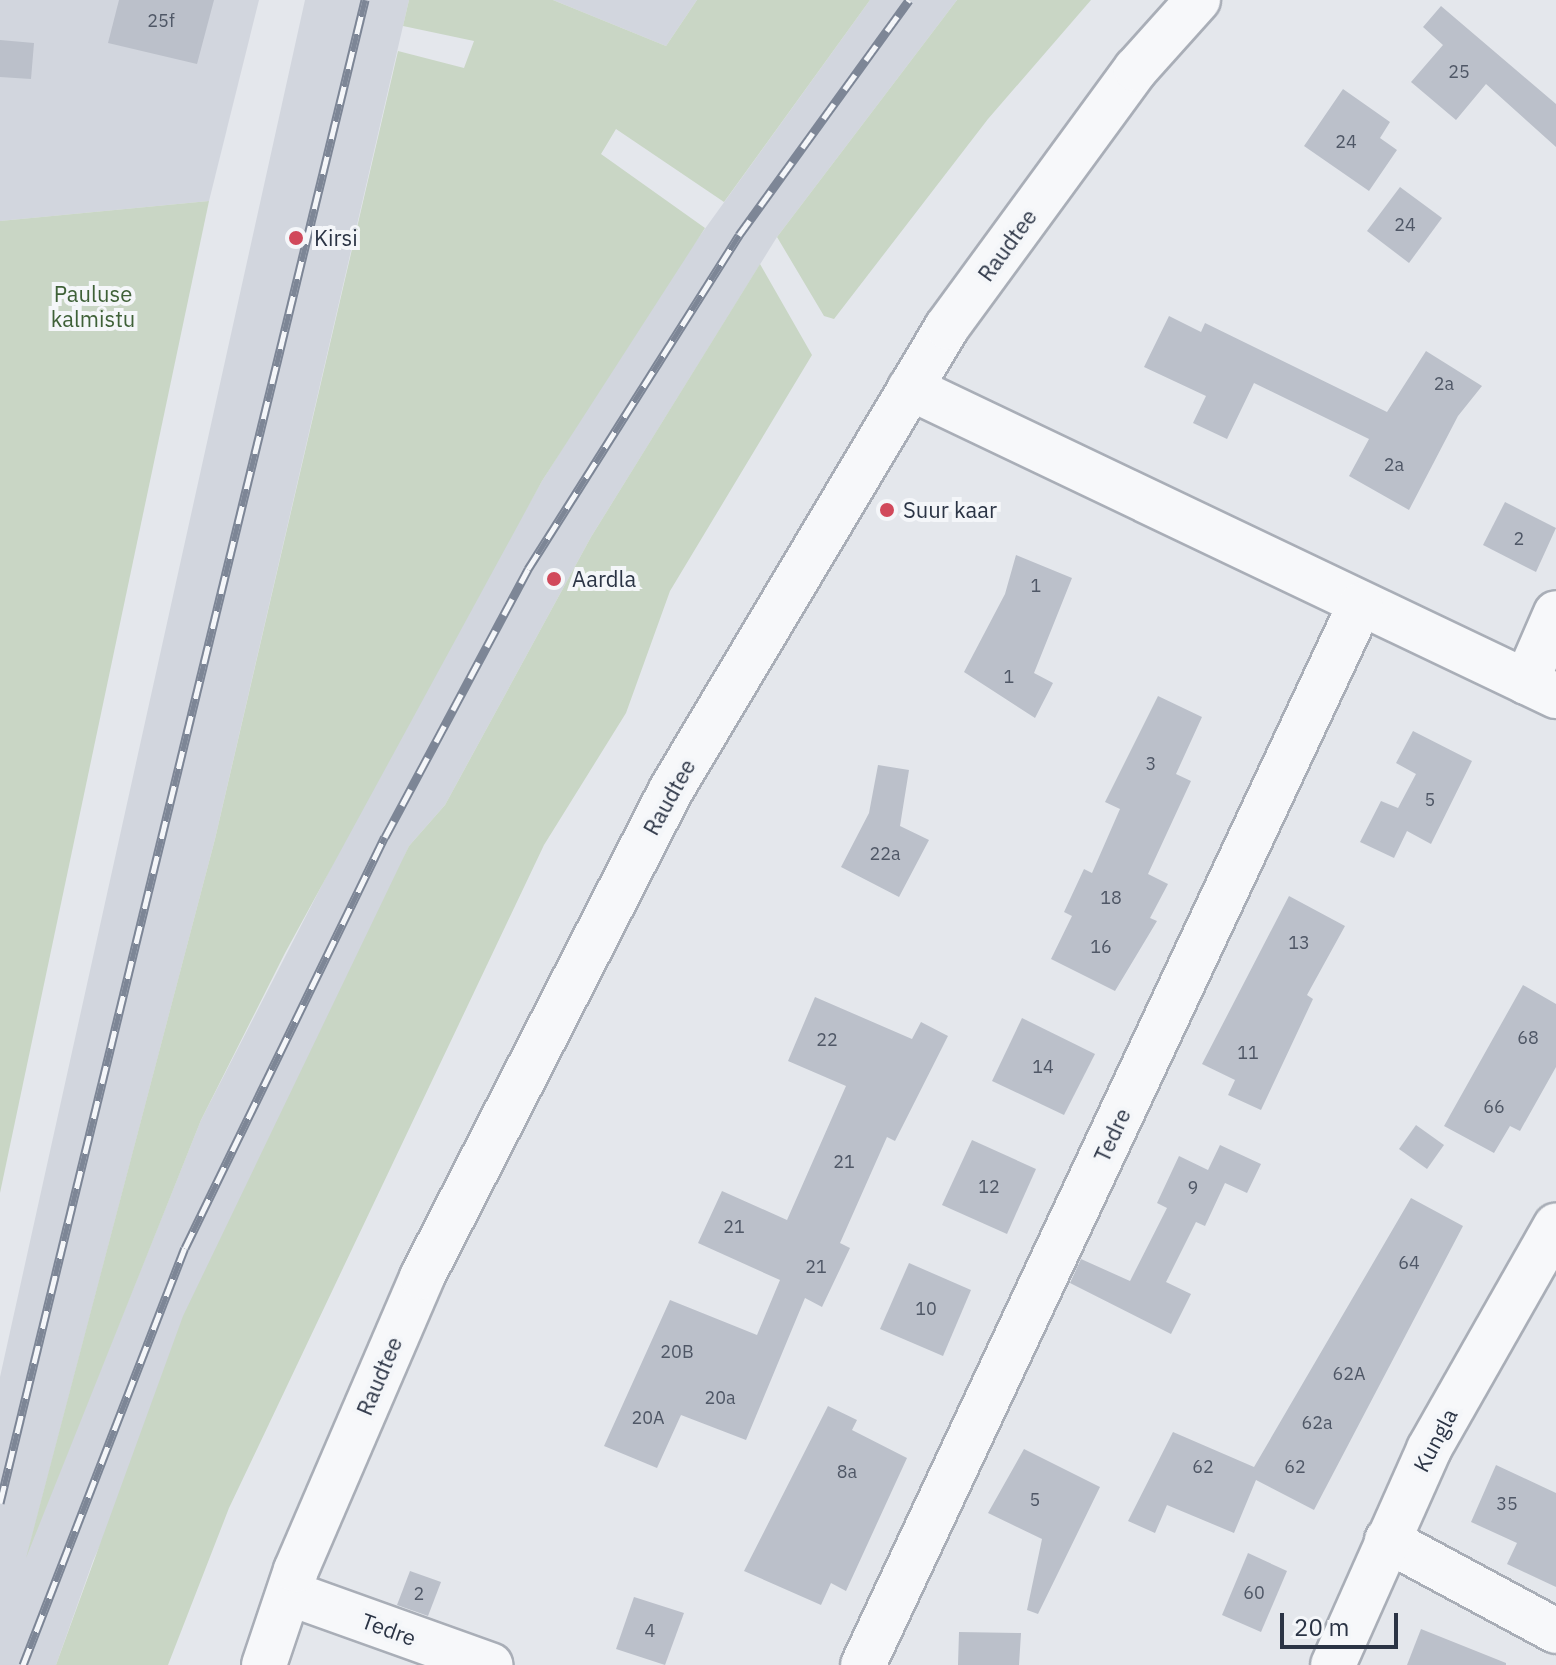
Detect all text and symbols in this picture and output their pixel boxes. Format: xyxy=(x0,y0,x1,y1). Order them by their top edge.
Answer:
house number: 25f xyxy=(147,10,175,32)
house number: 25 xyxy=(1448,61,1470,83)
house number: 24 xyxy=(1335,131,1357,153)
street label: Raudtee xyxy=(972,204,1042,286)
house number: 24 xyxy=(1394,214,1416,236)
place label: Kirsi xyxy=(314,225,358,251)
marker: Kirsi xyxy=(285,227,307,249)
park label: Pauluse kalmistu xyxy=(51,280,135,332)
house number: 2a xyxy=(1434,373,1454,395)
house number: 2a xyxy=(1384,454,1404,476)
place label: Suur kaar xyxy=(903,497,997,523)
marker: Suur kaar xyxy=(878,501,896,519)
house number: 2 xyxy=(1514,528,1524,550)
place label: Aardla xyxy=(572,566,636,592)
marker: Aardla xyxy=(543,568,565,590)
house number: 1 xyxy=(1031,575,1041,597)
house number: 1 xyxy=(1004,666,1014,688)
house number: 3 xyxy=(1146,753,1156,775)
street label: Raudtee xyxy=(637,754,701,840)
house number: 5 xyxy=(1425,789,1435,811)
house number: 22a xyxy=(869,843,901,865)
house number: 18 xyxy=(1100,887,1122,909)
house number: 13 xyxy=(1288,932,1310,954)
house number: 16 xyxy=(1090,936,1112,958)
house number: 68 xyxy=(1517,1027,1539,1049)
house number: 22 xyxy=(816,1029,838,1051)
house number: 11 xyxy=(1237,1042,1259,1064)
house number: 14 xyxy=(1032,1056,1054,1078)
house number: 66 xyxy=(1483,1096,1505,1118)
street label: Tedre xyxy=(1088,1104,1136,1166)
house number: 21 xyxy=(833,1151,855,1173)
house number: 12 xyxy=(978,1176,1000,1198)
house number: 9 xyxy=(1188,1177,1198,1199)
house number: 21 xyxy=(723,1216,745,1238)
house number: 64 xyxy=(1398,1252,1420,1274)
house number: 21 xyxy=(805,1256,827,1278)
house number: 10 xyxy=(915,1298,937,1320)
street label: Raudtee xyxy=(351,1333,407,1419)
house number: 20B xyxy=(660,1341,694,1363)
house number: 62A xyxy=(1332,1363,1366,1385)
house number: 20a xyxy=(704,1387,736,1409)
street label: Kungla xyxy=(1407,1404,1463,1476)
house number: 20A xyxy=(631,1407,665,1429)
house number: 62a xyxy=(1301,1412,1333,1434)
house number: 62 xyxy=(1192,1456,1214,1478)
house number: 62 xyxy=(1284,1456,1306,1478)
house number: 8a xyxy=(837,1461,857,1483)
house number: 5 xyxy=(1030,1489,1040,1511)
house number: 35 xyxy=(1496,1493,1518,1515)
house number: 60 xyxy=(1243,1582,1265,1604)
house number: 2 xyxy=(414,1583,424,1605)
scale bar xyxy=(1284,1597,1402,1647)
street label: Tedre xyxy=(358,1607,420,1651)
text: 20 m xyxy=(1294,1611,1349,1643)
house number: 4 xyxy=(645,1620,655,1642)

